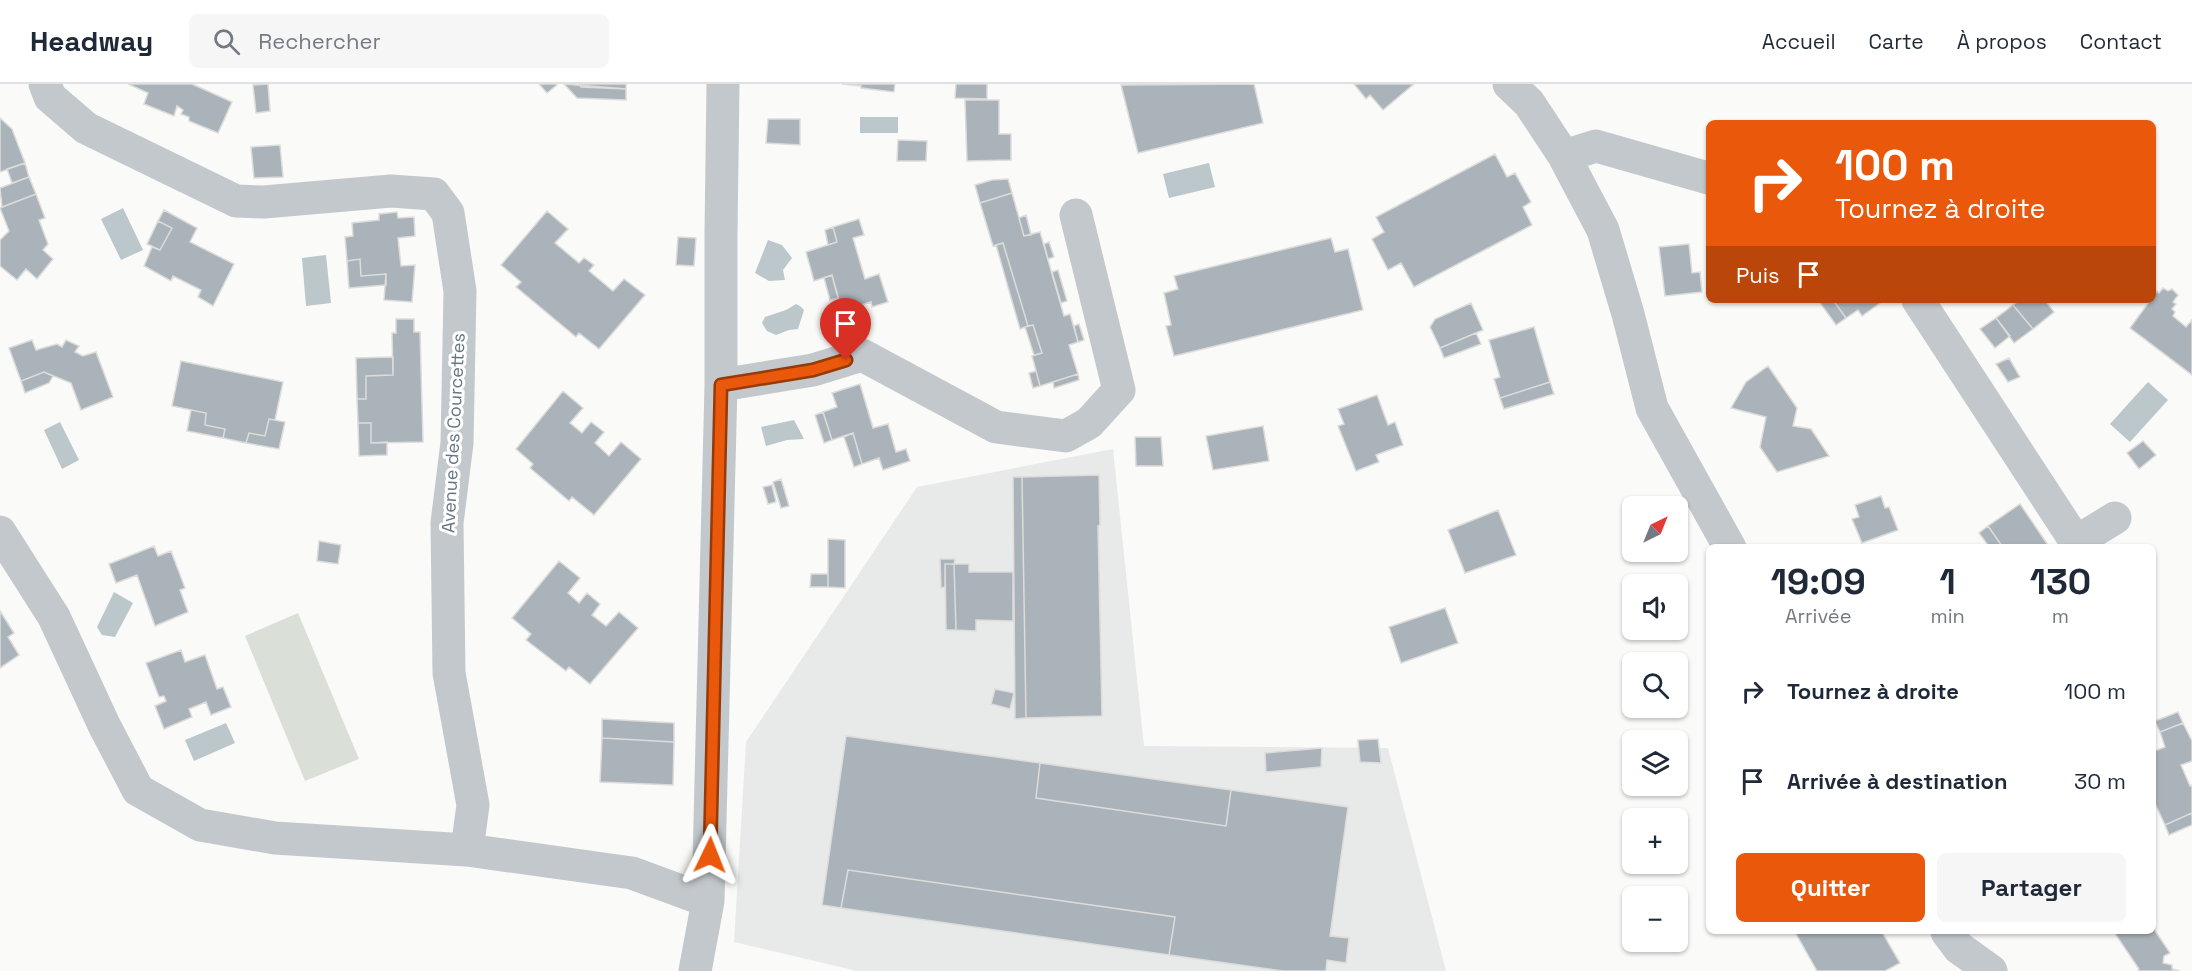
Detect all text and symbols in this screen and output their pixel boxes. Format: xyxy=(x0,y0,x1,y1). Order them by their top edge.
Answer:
search box xyxy=(189,14,609,68)
text: Headway xyxy=(30,23,153,59)
icon: search xyxy=(210,25,243,58)
text: Rechercher xyxy=(258,27,381,55)
text: Accueil xyxy=(1762,28,1836,55)
text: Carte xyxy=(1869,28,1924,55)
text: À propos xyxy=(1957,28,2047,55)
text: Contact xyxy=(2080,28,2162,55)
text: 100 m xyxy=(1835,139,1955,192)
icon: right xyxy=(1736,144,1814,222)
text: Tournez à droite xyxy=(1835,191,2045,226)
icon: arrive xyxy=(1792,258,1825,291)
text: Puis xyxy=(1736,261,1780,289)
pin xyxy=(820,298,871,360)
icon: arrive xyxy=(829,307,862,340)
street label: Avenue des Courcettes xyxy=(436,332,470,534)
north arrow xyxy=(1622,496,1688,562)
map controls xyxy=(1622,496,1688,952)
text: 19:09 xyxy=(1771,559,1866,605)
text: 1 xyxy=(1940,559,1956,605)
text: 130 xyxy=(2030,559,2091,605)
button: sound xyxy=(1622,574,1688,640)
text: Arrivée xyxy=(1785,603,1852,629)
text: min xyxy=(1930,603,1965,629)
text: m xyxy=(2052,603,2069,629)
button: search xyxy=(1622,652,1688,718)
icon: right xyxy=(1736,675,1769,708)
text: Tournez à droite xyxy=(1787,677,1959,705)
text: 100 m xyxy=(2064,677,2126,705)
button: layers xyxy=(1622,730,1688,796)
icon: arrive xyxy=(1736,765,1769,798)
text: Arrivée à destination xyxy=(1787,767,2008,795)
text: 30 m xyxy=(2074,767,2126,795)
button: + xyxy=(1622,808,1688,874)
position arrow xyxy=(678,823,742,887)
button: Quitter xyxy=(1736,853,1925,922)
button: Partager xyxy=(1937,853,2126,922)
button: − xyxy=(1622,886,1688,952)

